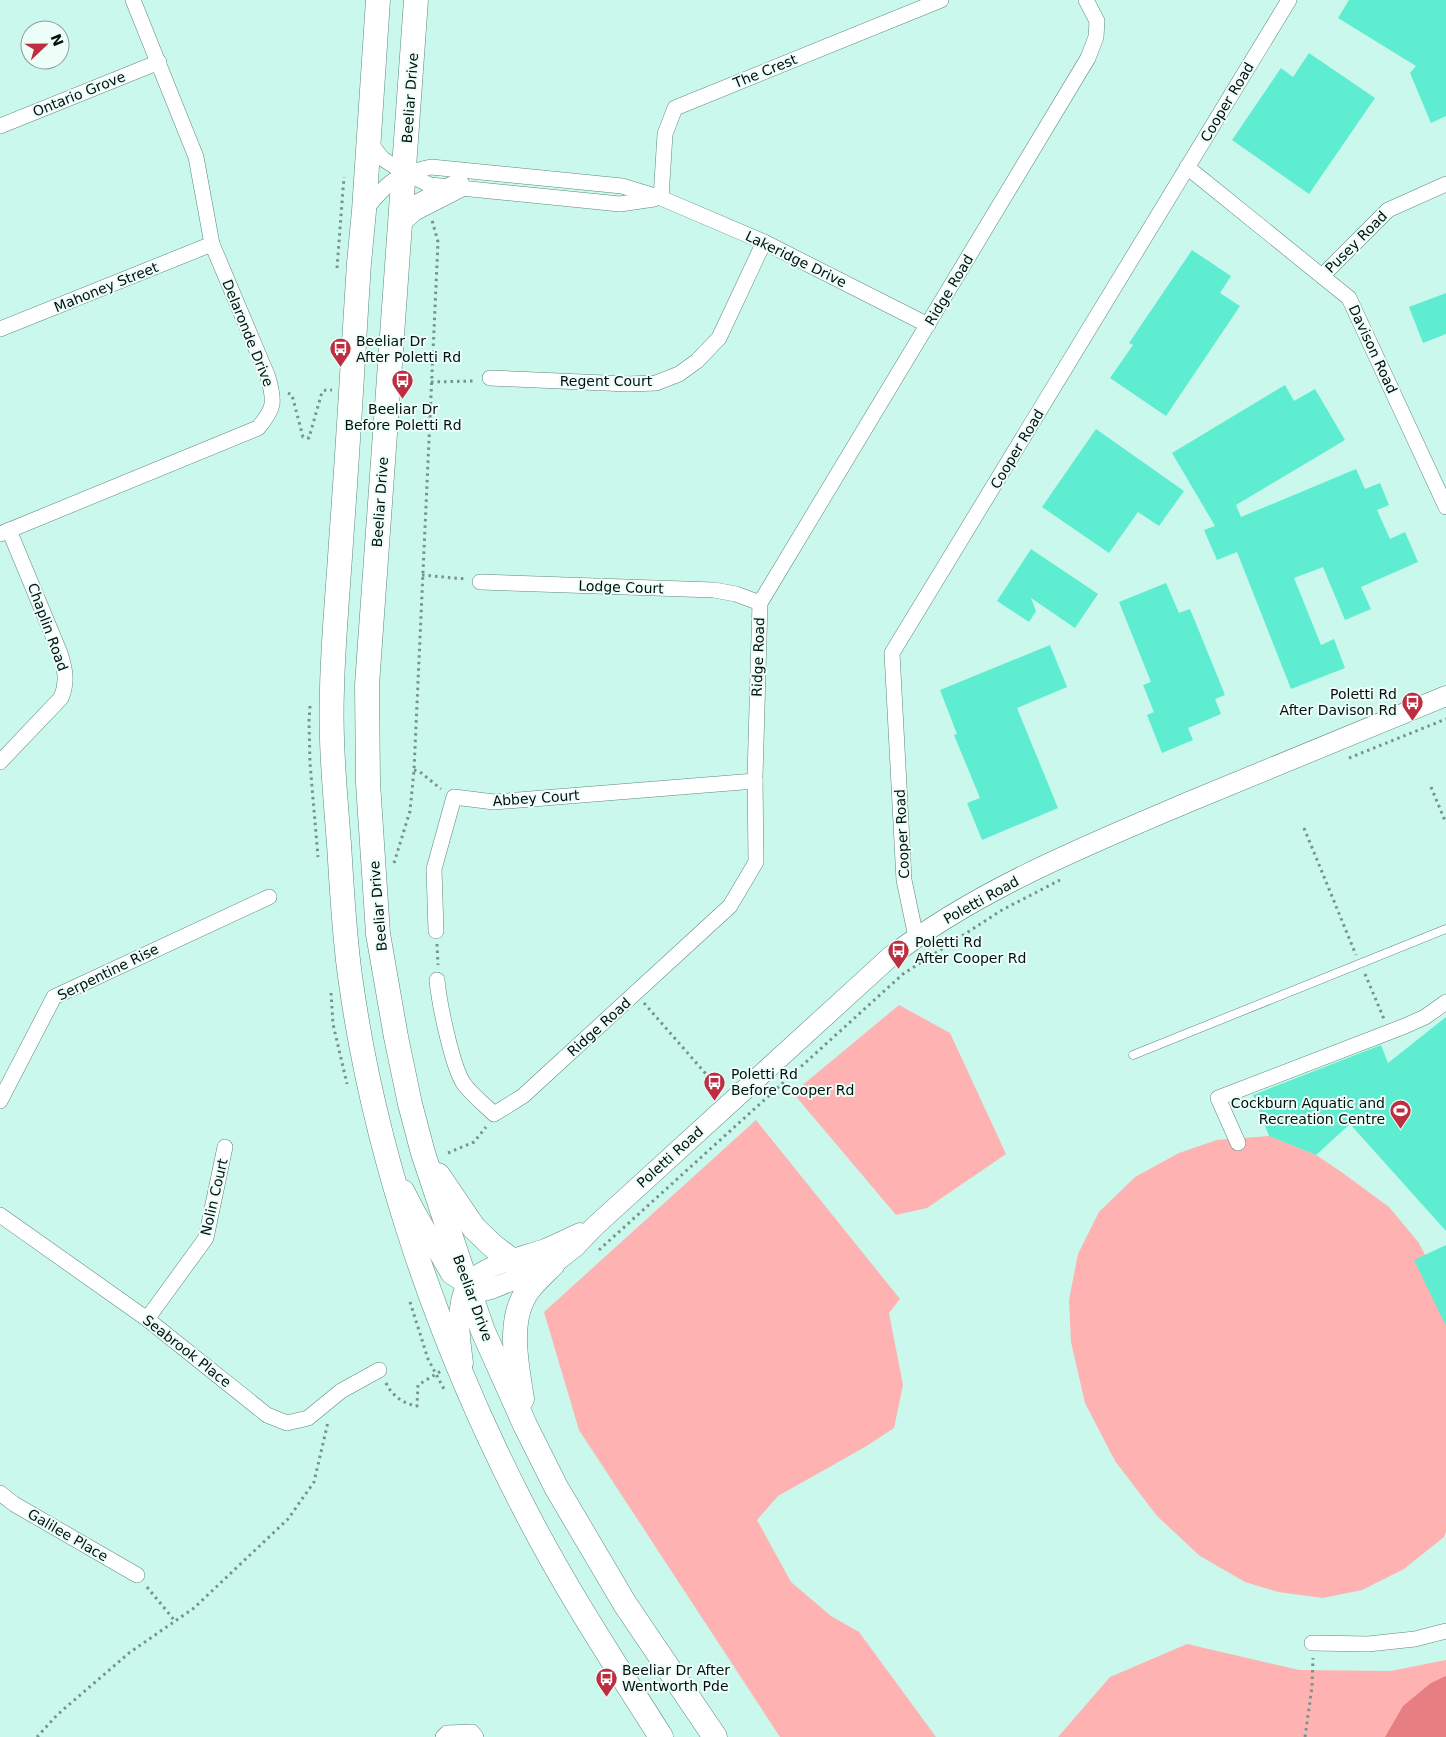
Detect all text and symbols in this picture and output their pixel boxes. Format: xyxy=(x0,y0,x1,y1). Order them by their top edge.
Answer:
north arrow xyxy=(20,20,70,70)
text: N xyxy=(47,32,67,49)
street label: The Crest xyxy=(730,51,800,91)
street label: Beeliar Drive xyxy=(399,52,421,144)
street label: Cooper Road xyxy=(1197,59,1257,145)
street label: Ontario Grove xyxy=(30,68,128,120)
street label: Pusey Road xyxy=(1322,208,1390,276)
street label: Lakeridge Drive xyxy=(743,228,849,290)
street label: Ridge Road xyxy=(922,252,976,328)
street label: Mahoney Street xyxy=(52,259,161,315)
street label: Delaronde Drive xyxy=(219,277,277,389)
street label: Davison Road xyxy=(1345,302,1401,396)
place label: Beeliar Dr After Poletti Rd xyxy=(356,333,461,365)
bus stop icon: Beeliar Dr After Poletti Rd xyxy=(328,337,352,368)
bus stop icon: Beeliar Dr Before Poletti Rd xyxy=(391,369,415,400)
street label: Regent Court xyxy=(560,373,653,389)
place label: Beeliar Dr Before Poletti Rd xyxy=(344,401,462,433)
street label: Cooper Road xyxy=(987,406,1047,492)
street label: Beeliar Drive xyxy=(369,456,391,548)
street label: Lodge Court xyxy=(578,578,664,597)
street label: Chaplin Road xyxy=(25,581,71,673)
street label: Ridge Road xyxy=(749,617,767,697)
place label: Poletti Rd After Davison Rd xyxy=(1280,686,1397,718)
bus stop icon: Poletti Rd After Davison Rd xyxy=(1401,690,1425,721)
street label: Abbey Court xyxy=(492,787,581,809)
street label: Cooper Road xyxy=(892,789,912,879)
street label: Beeliar Drive xyxy=(366,860,390,952)
street label: Poletti Road xyxy=(941,873,1021,927)
place label: Poletti Rd After Cooper Rd xyxy=(915,934,1026,966)
bus stop icon: Poletti Rd After Cooper Rd xyxy=(887,938,911,969)
street label: Serpentine Rise xyxy=(55,941,161,1003)
street label: Ridge Road xyxy=(564,994,634,1060)
place label: Poletti Rd Before Cooper Rd xyxy=(731,1066,854,1098)
bus stop icon: Poletti Rd Before Cooper Rd xyxy=(703,1070,727,1101)
place label: Cockburn Aquatic and Recreation Centre xyxy=(1231,1095,1385,1127)
sports icon: Cockburn Aquatic and Recreation Centre xyxy=(1389,1099,1413,1130)
street label: Poletti Road xyxy=(634,1123,706,1191)
street label: Nolin Court xyxy=(197,1156,231,1237)
street label: Beeliar Drive xyxy=(450,1253,496,1343)
street label: Seabrook Place xyxy=(140,1312,234,1390)
street label: Galilee Place xyxy=(25,1506,111,1564)
place label: Beeliar Dr After Wentworth Pde xyxy=(622,1662,730,1694)
bus stop icon: Beeliar Dr After Wentworth Pde xyxy=(594,1666,618,1697)

